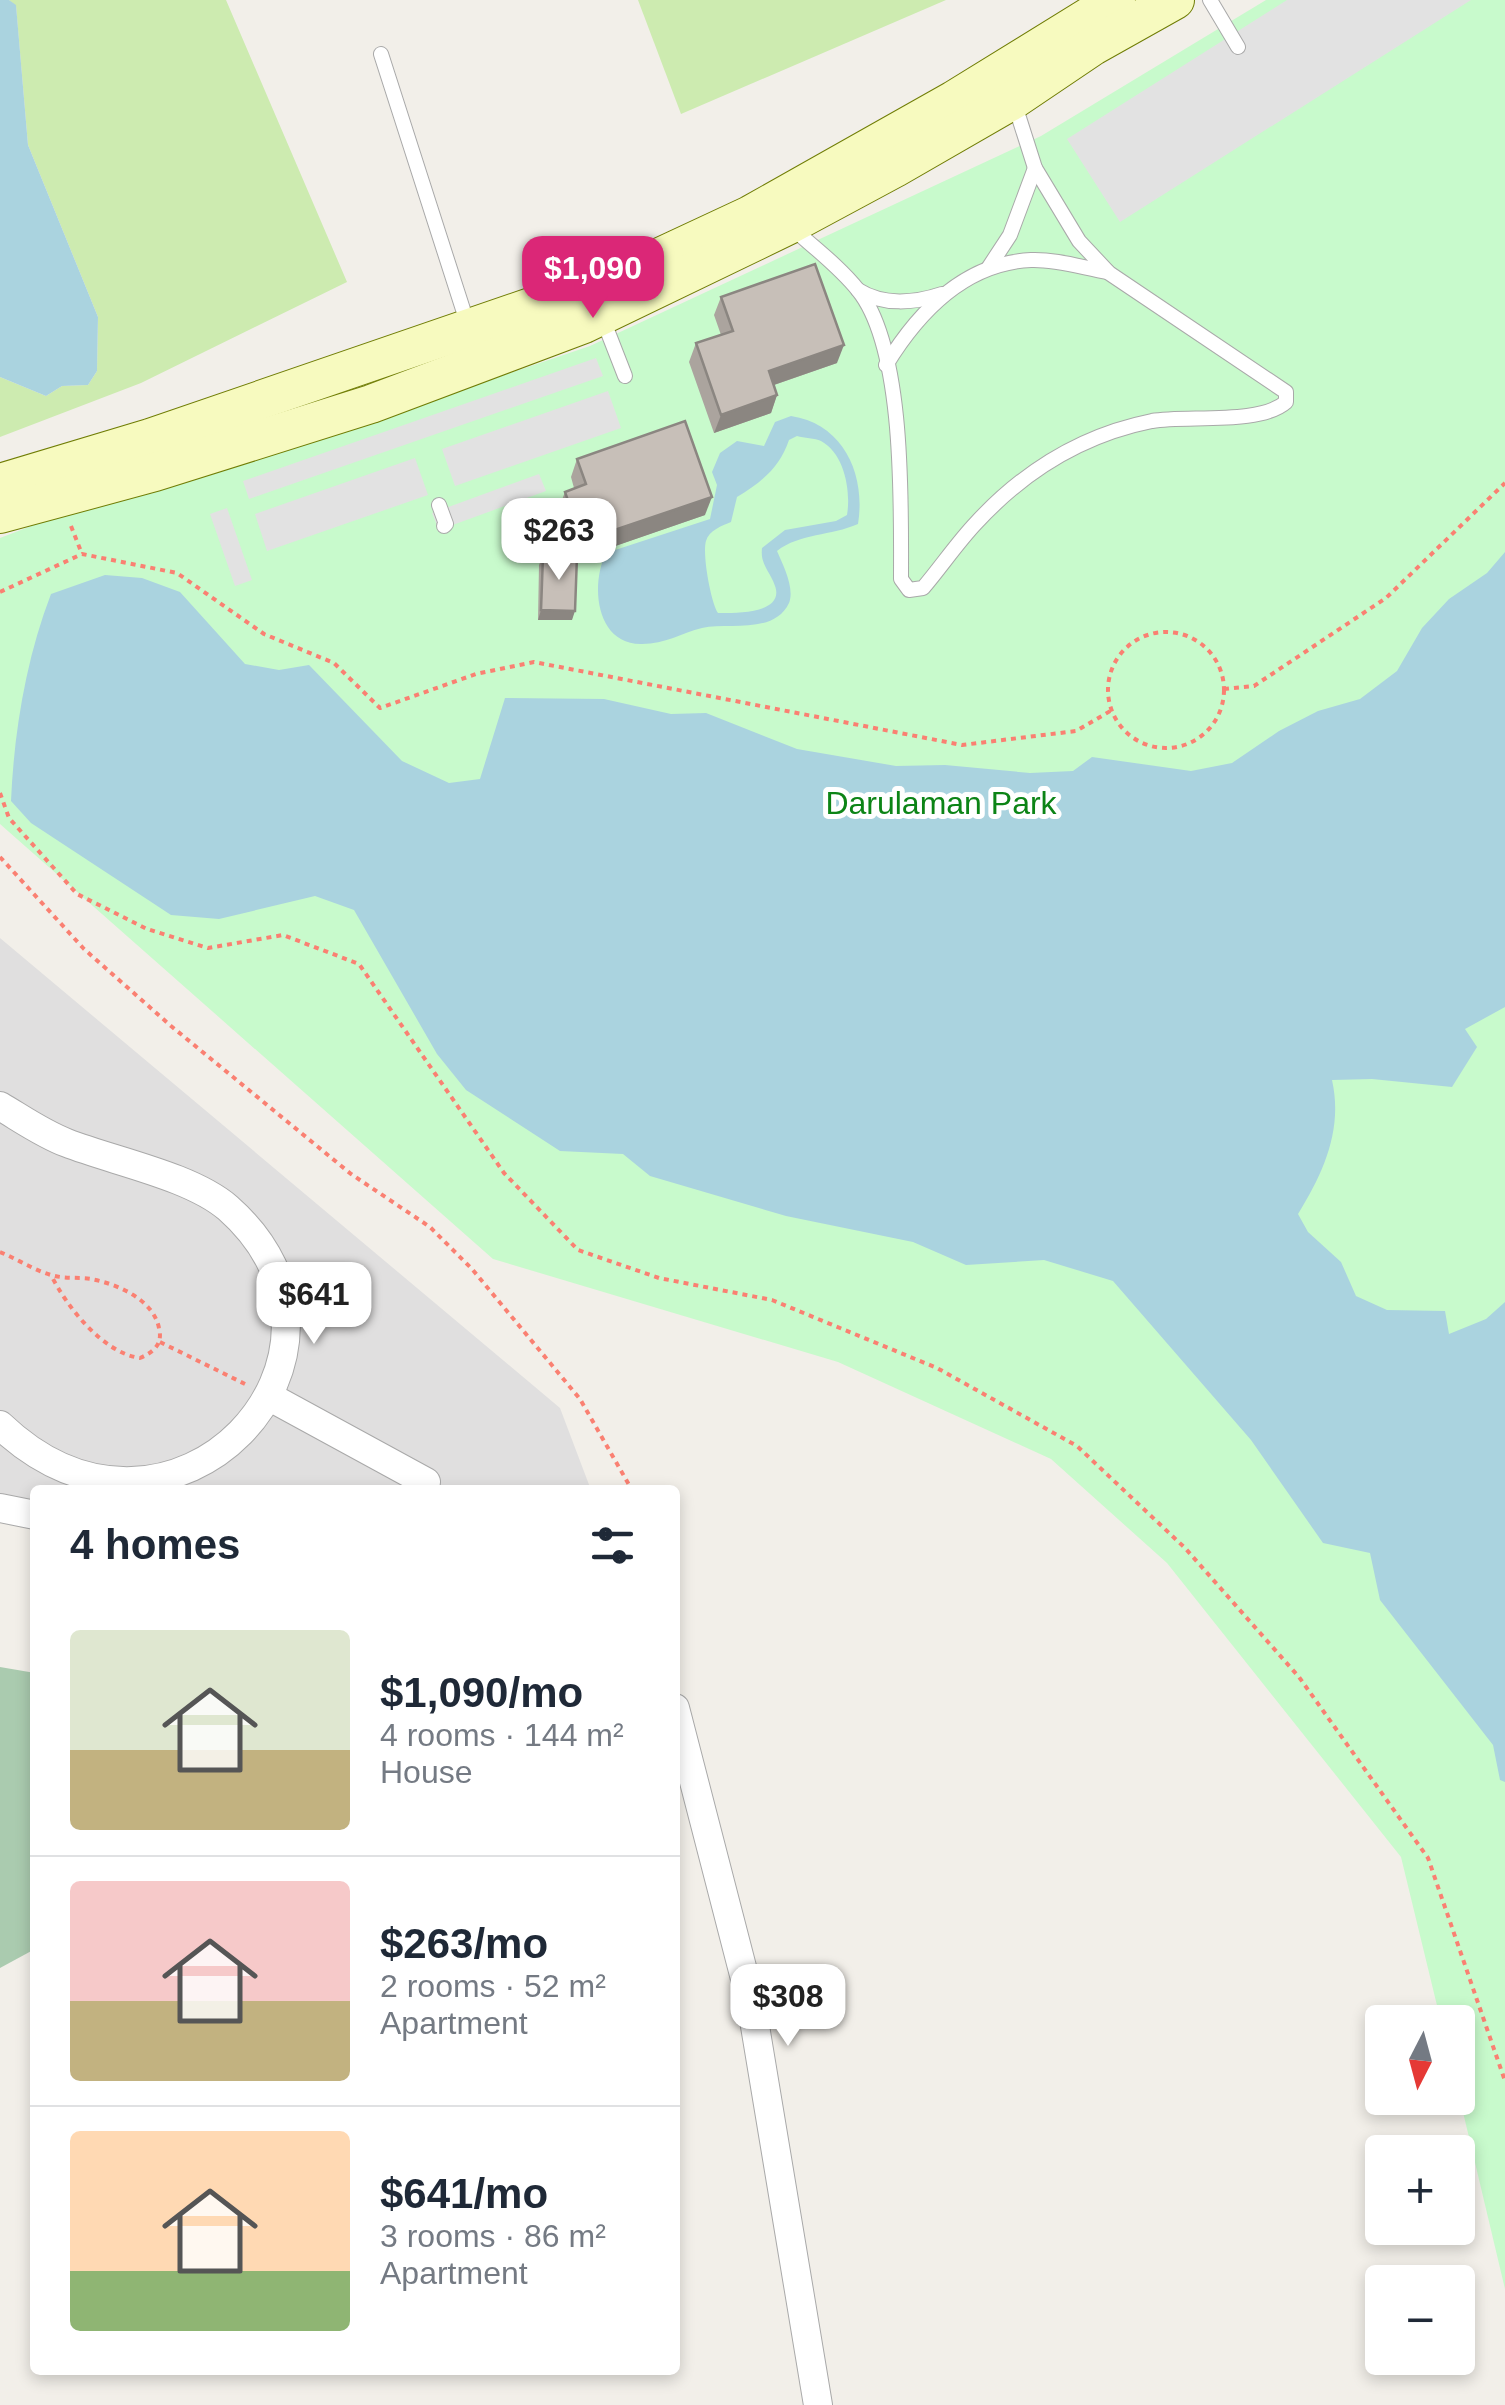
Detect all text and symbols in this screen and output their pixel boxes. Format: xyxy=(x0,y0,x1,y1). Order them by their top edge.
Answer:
pin: $1,090 xyxy=(512,236,674,321)
text: $1,090 xyxy=(544,250,642,286)
pin: $263 xyxy=(500,498,618,583)
text: $263 xyxy=(523,512,595,548)
park label: Darulaman Park xyxy=(825,785,1058,821)
pin: $641 xyxy=(255,1262,373,1347)
text: $641 xyxy=(278,1276,350,1312)
icon: filters xyxy=(585,1518,640,1573)
text: 4 homes xyxy=(70,1521,240,1568)
text: $1,090/mo xyxy=(380,1669,583,1716)
icon: home xyxy=(150,1670,270,1790)
text: 4 rooms · 144 m² xyxy=(380,1717,624,1753)
text: House xyxy=(380,1754,473,1790)
text: $263/mo xyxy=(380,1920,548,1967)
icon: home xyxy=(150,1921,270,2041)
pin: $308 xyxy=(729,1964,847,2049)
text: 2 rooms · 52 m² xyxy=(380,1968,606,2004)
text: $308 xyxy=(752,1978,824,2014)
text: Apartment xyxy=(380,2005,528,2041)
north arrow xyxy=(1365,2005,1475,2115)
map controls xyxy=(1365,2005,1475,2375)
button: + xyxy=(1365,2135,1475,2245)
text: $641/mo xyxy=(380,2170,548,2217)
icon: home xyxy=(150,2171,270,2291)
text: 3 rooms · 86 m² xyxy=(380,2218,606,2254)
text: Apartment xyxy=(380,2255,528,2291)
button: − xyxy=(1365,2265,1475,2375)

